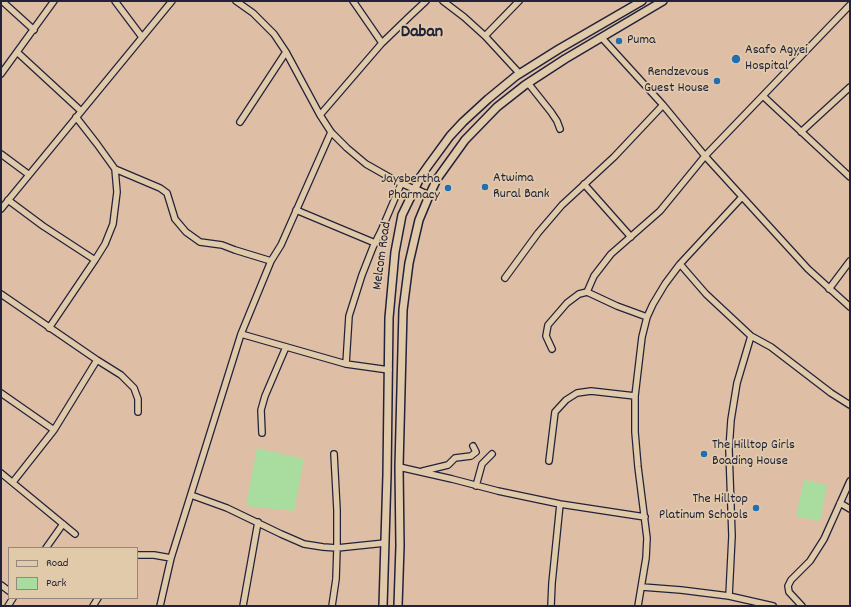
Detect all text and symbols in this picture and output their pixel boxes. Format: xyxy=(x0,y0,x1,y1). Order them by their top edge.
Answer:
district label: Daban xyxy=(401,23,443,45)
place label: Puma xyxy=(627,33,656,49)
marker: Puma xyxy=(614,36,624,46)
place label: Asafo Agyei Hospital xyxy=(745,43,808,76)
marker: Asafo Agyei Hospital xyxy=(730,53,742,65)
place label: Rendzevous Guest House xyxy=(644,65,709,98)
marker: Rendzevous Guest House xyxy=(712,76,722,86)
place label: Atwima Rural Bank xyxy=(493,171,550,204)
place label: Jaysbertha Pharmacy xyxy=(381,172,440,204)
marker: Atwima Rural Bank xyxy=(480,182,490,192)
marker: Jaysbertha Pharmacy xyxy=(443,183,453,193)
street label: Melcom Road xyxy=(370,221,396,291)
place label: The Hilltop Girls Boading House xyxy=(712,438,795,470)
marker: The Hilltop Girls Boading House xyxy=(699,449,709,459)
place label: The Hilltop Platinum Schools xyxy=(659,492,748,524)
marker: The Hilltop Platinum Schools xyxy=(751,503,761,513)
legend xyxy=(8,547,138,599)
text: Road xyxy=(46,555,68,572)
text: Park xyxy=(46,575,66,592)

